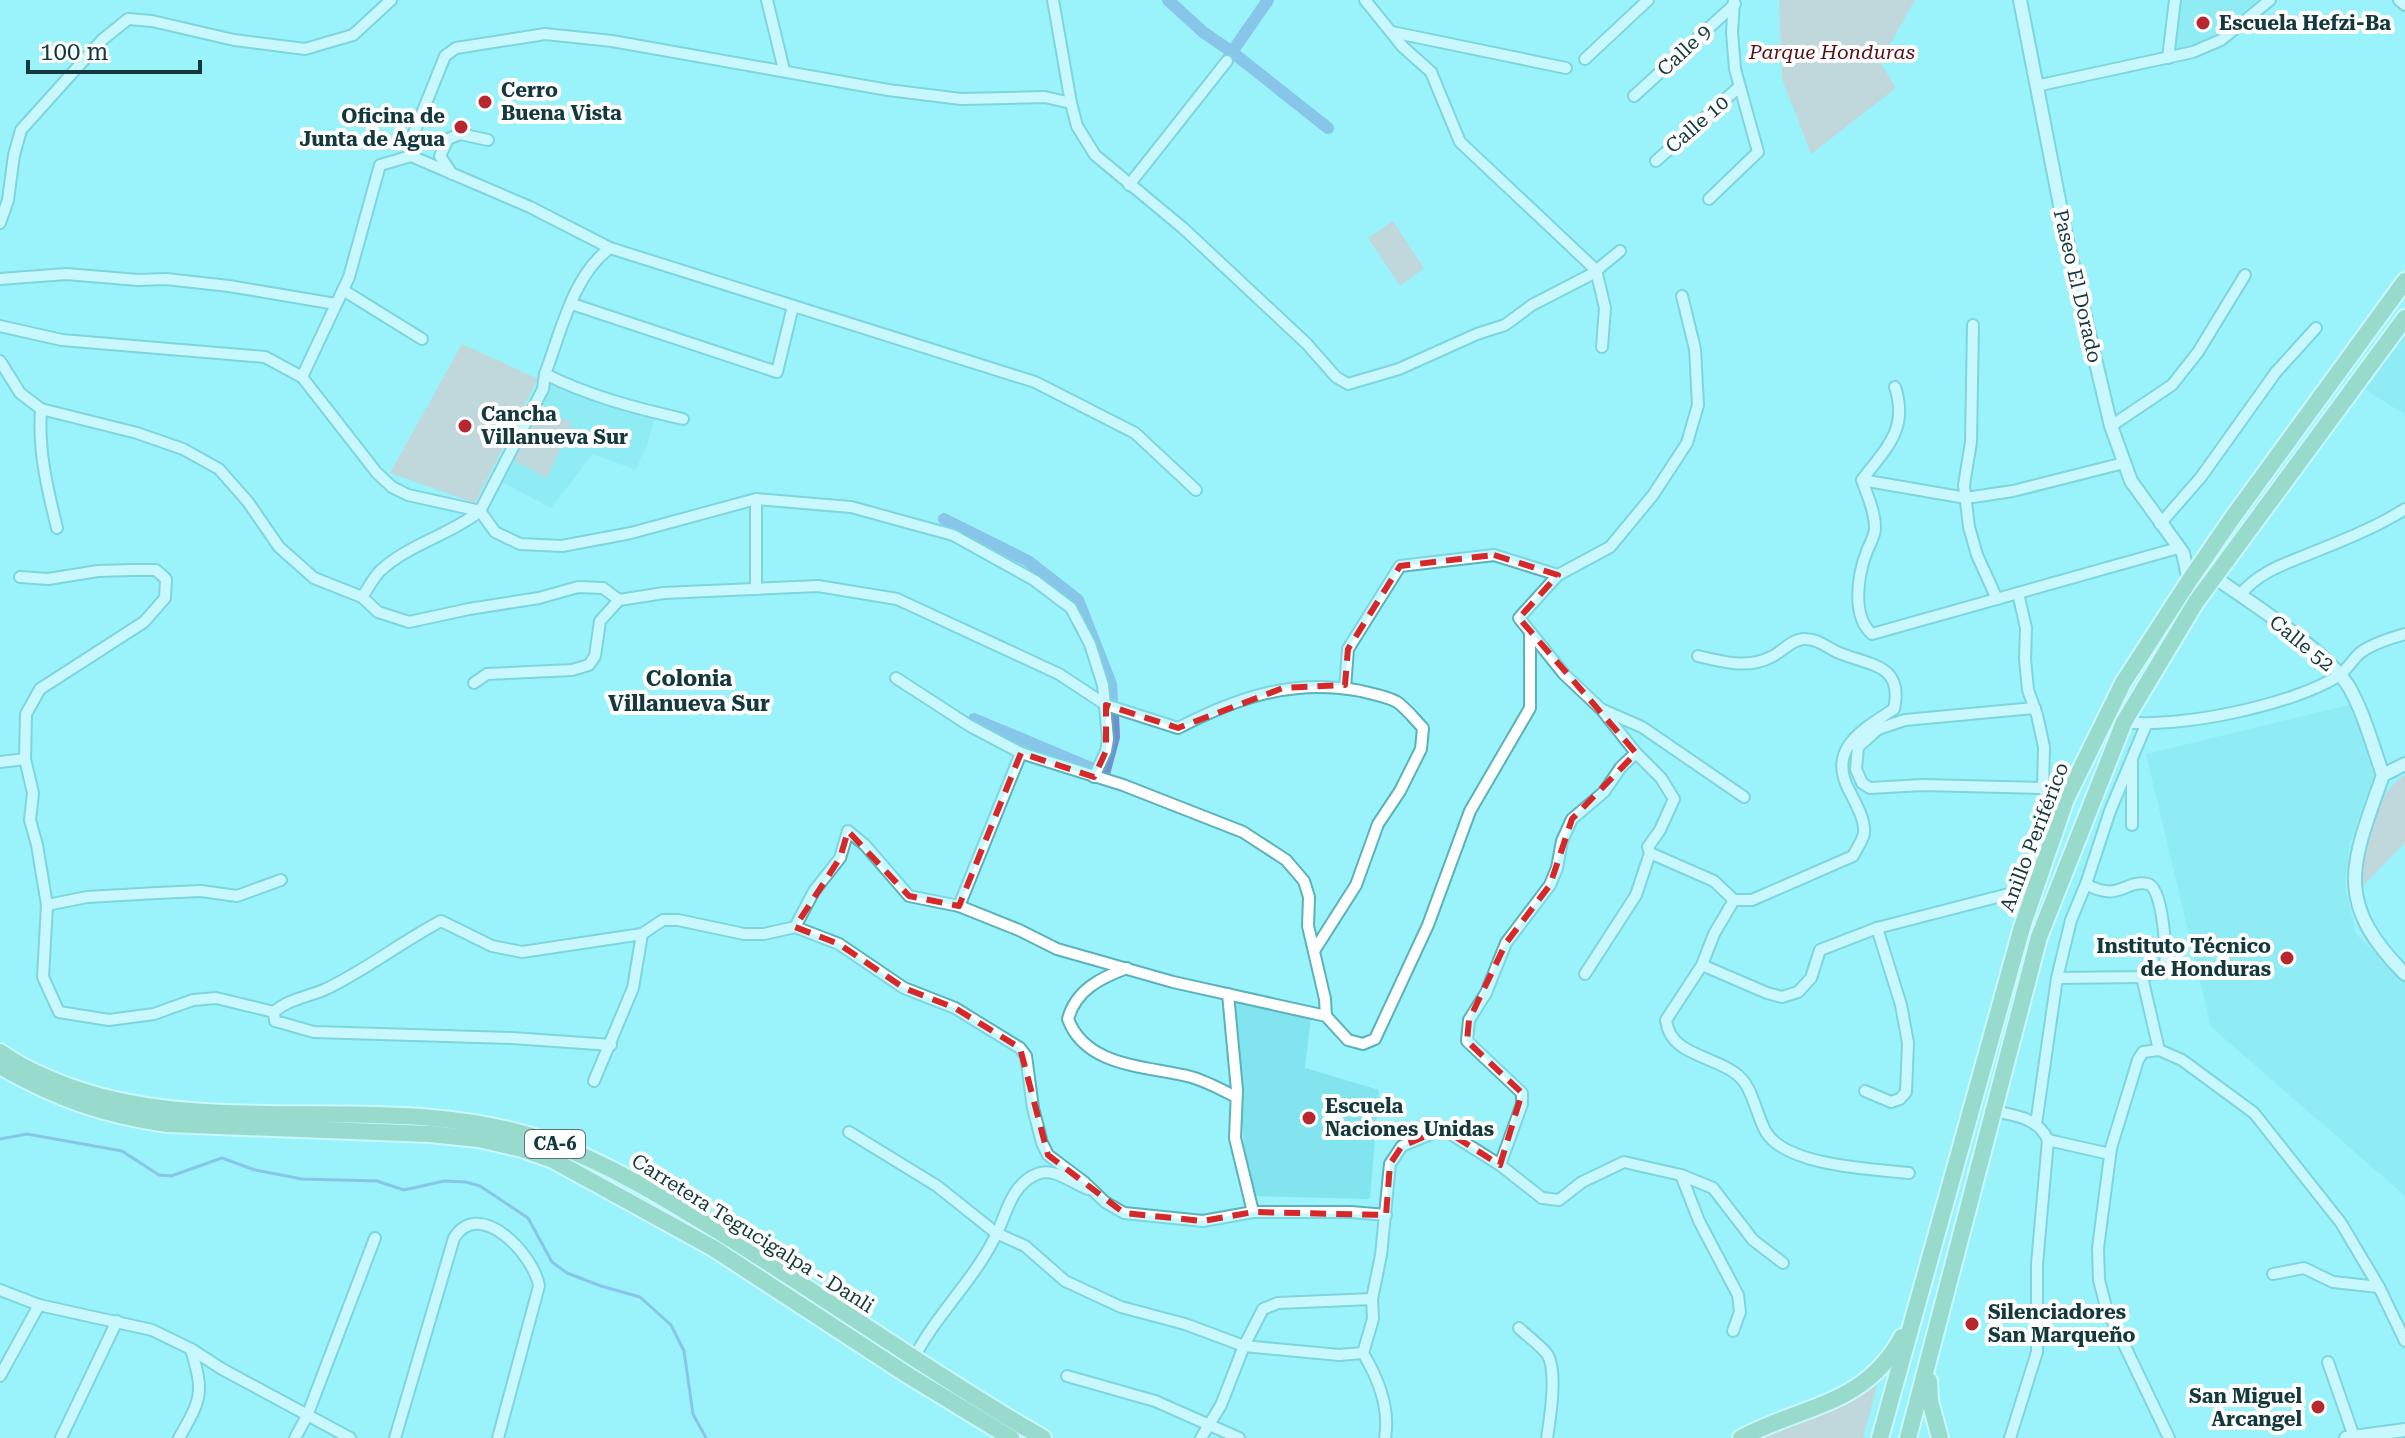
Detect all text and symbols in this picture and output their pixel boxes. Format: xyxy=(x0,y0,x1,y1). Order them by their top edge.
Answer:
place label: Escuela Hefzi-Ba xyxy=(2219,11,2391,35)
marker: Escuela Hefzi-Ba xyxy=(2194,14,2212,32)
street label: Calle 9 xyxy=(1652,19,1716,81)
scale bar xyxy=(28,24,200,74)
text: 100 m xyxy=(40,38,108,66)
park label: Parque Honduras xyxy=(1748,40,1915,64)
place label: Cerro Buena Vista xyxy=(501,78,622,125)
street label: Calle 10 xyxy=(1660,90,1734,158)
marker: Cerro Buena Vista xyxy=(476,93,494,111)
place label: Oficina de Junta de Agua xyxy=(299,104,445,151)
marker: Oficina de Junta de Agua xyxy=(452,118,470,136)
street label: Paseo El Dorado xyxy=(2049,207,2107,365)
place label: Cancha Villanueva Sur xyxy=(481,402,628,449)
marker: Cancha Villanueva Sur xyxy=(456,417,474,435)
street label: Calle 52 xyxy=(2265,610,2339,676)
district label: Colonia Villanueva Sur xyxy=(608,666,770,716)
street label: Anillo Periférico xyxy=(1995,759,2073,915)
place label: Instituto Técnico de Honduras xyxy=(2097,934,2271,981)
marker: Instituto Técnico de Honduras xyxy=(2278,949,2296,967)
place label: Escuela Naciones Unidas xyxy=(1325,1094,1494,1141)
marker: Escuela Naciones Unidas xyxy=(1300,1109,1318,1127)
road number: CA-6 xyxy=(525,1130,585,1158)
street label: Carretera Tegucigalpa - Danli xyxy=(627,1148,879,1318)
place label: Silenciadores San Marqueño xyxy=(1988,1300,2136,1347)
marker: Silenciadores San Marqueño xyxy=(1963,1315,1981,1333)
place label: San Miguel Arcangel xyxy=(2189,1384,2302,1431)
marker: San Miguel Arcangel xyxy=(2309,1398,2327,1416)

